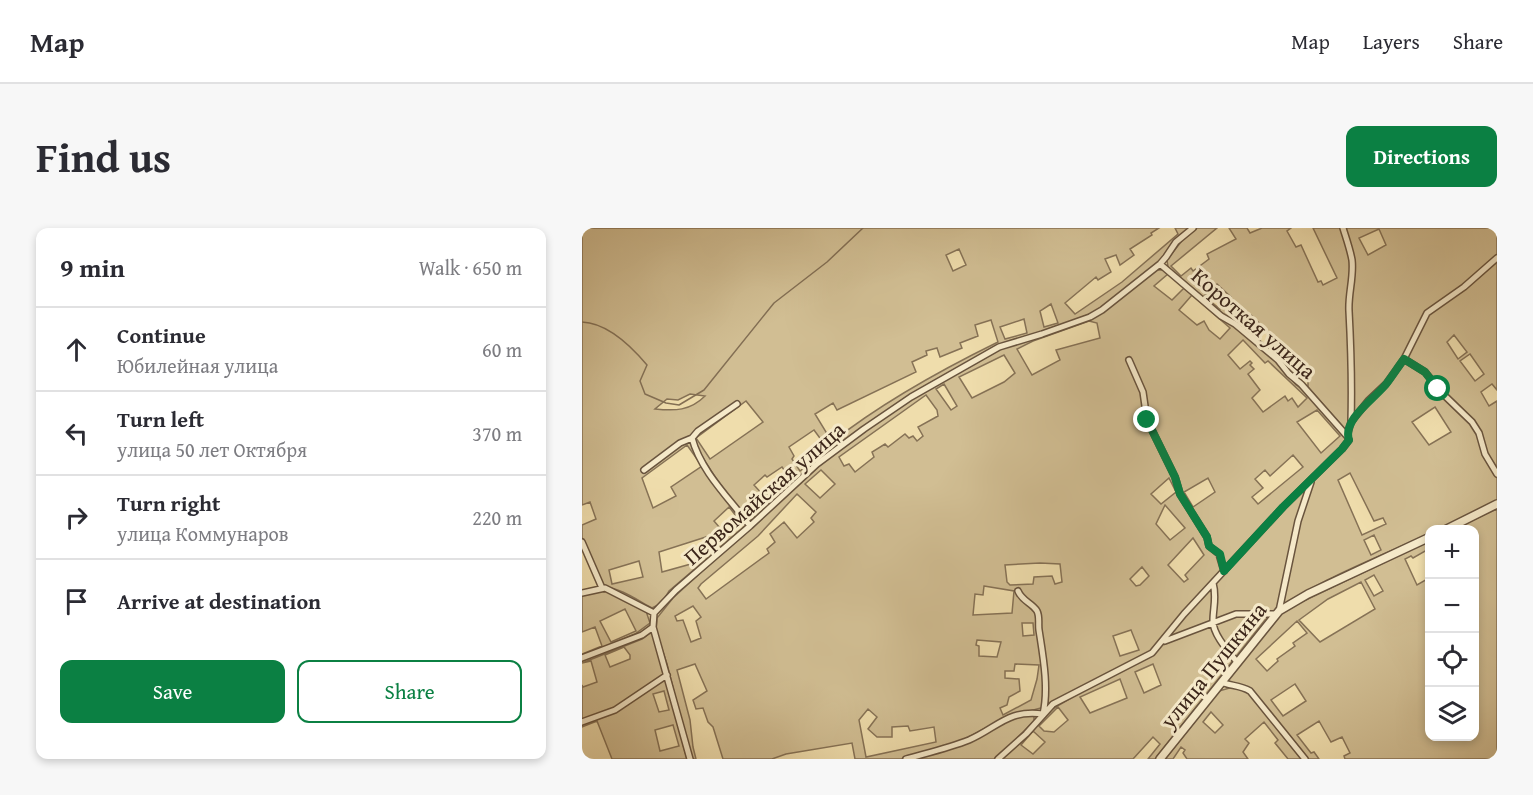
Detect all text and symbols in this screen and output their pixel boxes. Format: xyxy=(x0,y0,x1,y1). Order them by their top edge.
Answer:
text: Map xyxy=(30,21,84,62)
text: Map xyxy=(1291,26,1330,57)
text: Layers xyxy=(1363,26,1420,57)
text: Share xyxy=(1453,26,1503,57)
text: Find us xyxy=(36,126,171,187)
button: Directions xyxy=(1346,126,1497,187)
text: 9 min xyxy=(60,248,125,287)
text: Walk · 650 m xyxy=(419,253,522,282)
street label: Короткая улица xyxy=(1185,260,1324,387)
text: Continue xyxy=(117,319,206,351)
icon: ahead xyxy=(60,333,93,366)
text: 60 m xyxy=(482,335,522,364)
text: Юбилейная улица xyxy=(117,351,278,380)
route start xyxy=(1424,375,1450,401)
text: Turn left xyxy=(117,403,204,435)
route end xyxy=(1133,406,1159,432)
street label: Первомайская улица xyxy=(676,413,852,572)
icon: left xyxy=(60,417,93,450)
text: 370 m xyxy=(472,419,522,448)
text: улица 50 лет Октября xyxy=(117,435,307,464)
text: Turn right xyxy=(117,487,220,519)
icon: right xyxy=(60,501,93,534)
text: 220 m xyxy=(472,503,522,532)
text: улица Коммунаров xyxy=(117,519,289,548)
map controls xyxy=(1425,525,1479,741)
button: + xyxy=(1425,525,1479,579)
button: − xyxy=(1425,579,1479,633)
icon: arrive xyxy=(60,585,93,618)
text: Arrive at destination xyxy=(117,585,321,617)
street label: улица Пушкина xyxy=(1151,595,1274,736)
button: locate xyxy=(1425,633,1479,687)
button: Save xyxy=(60,660,285,723)
button: Share xyxy=(297,660,522,723)
button: layers xyxy=(1425,687,1479,741)

